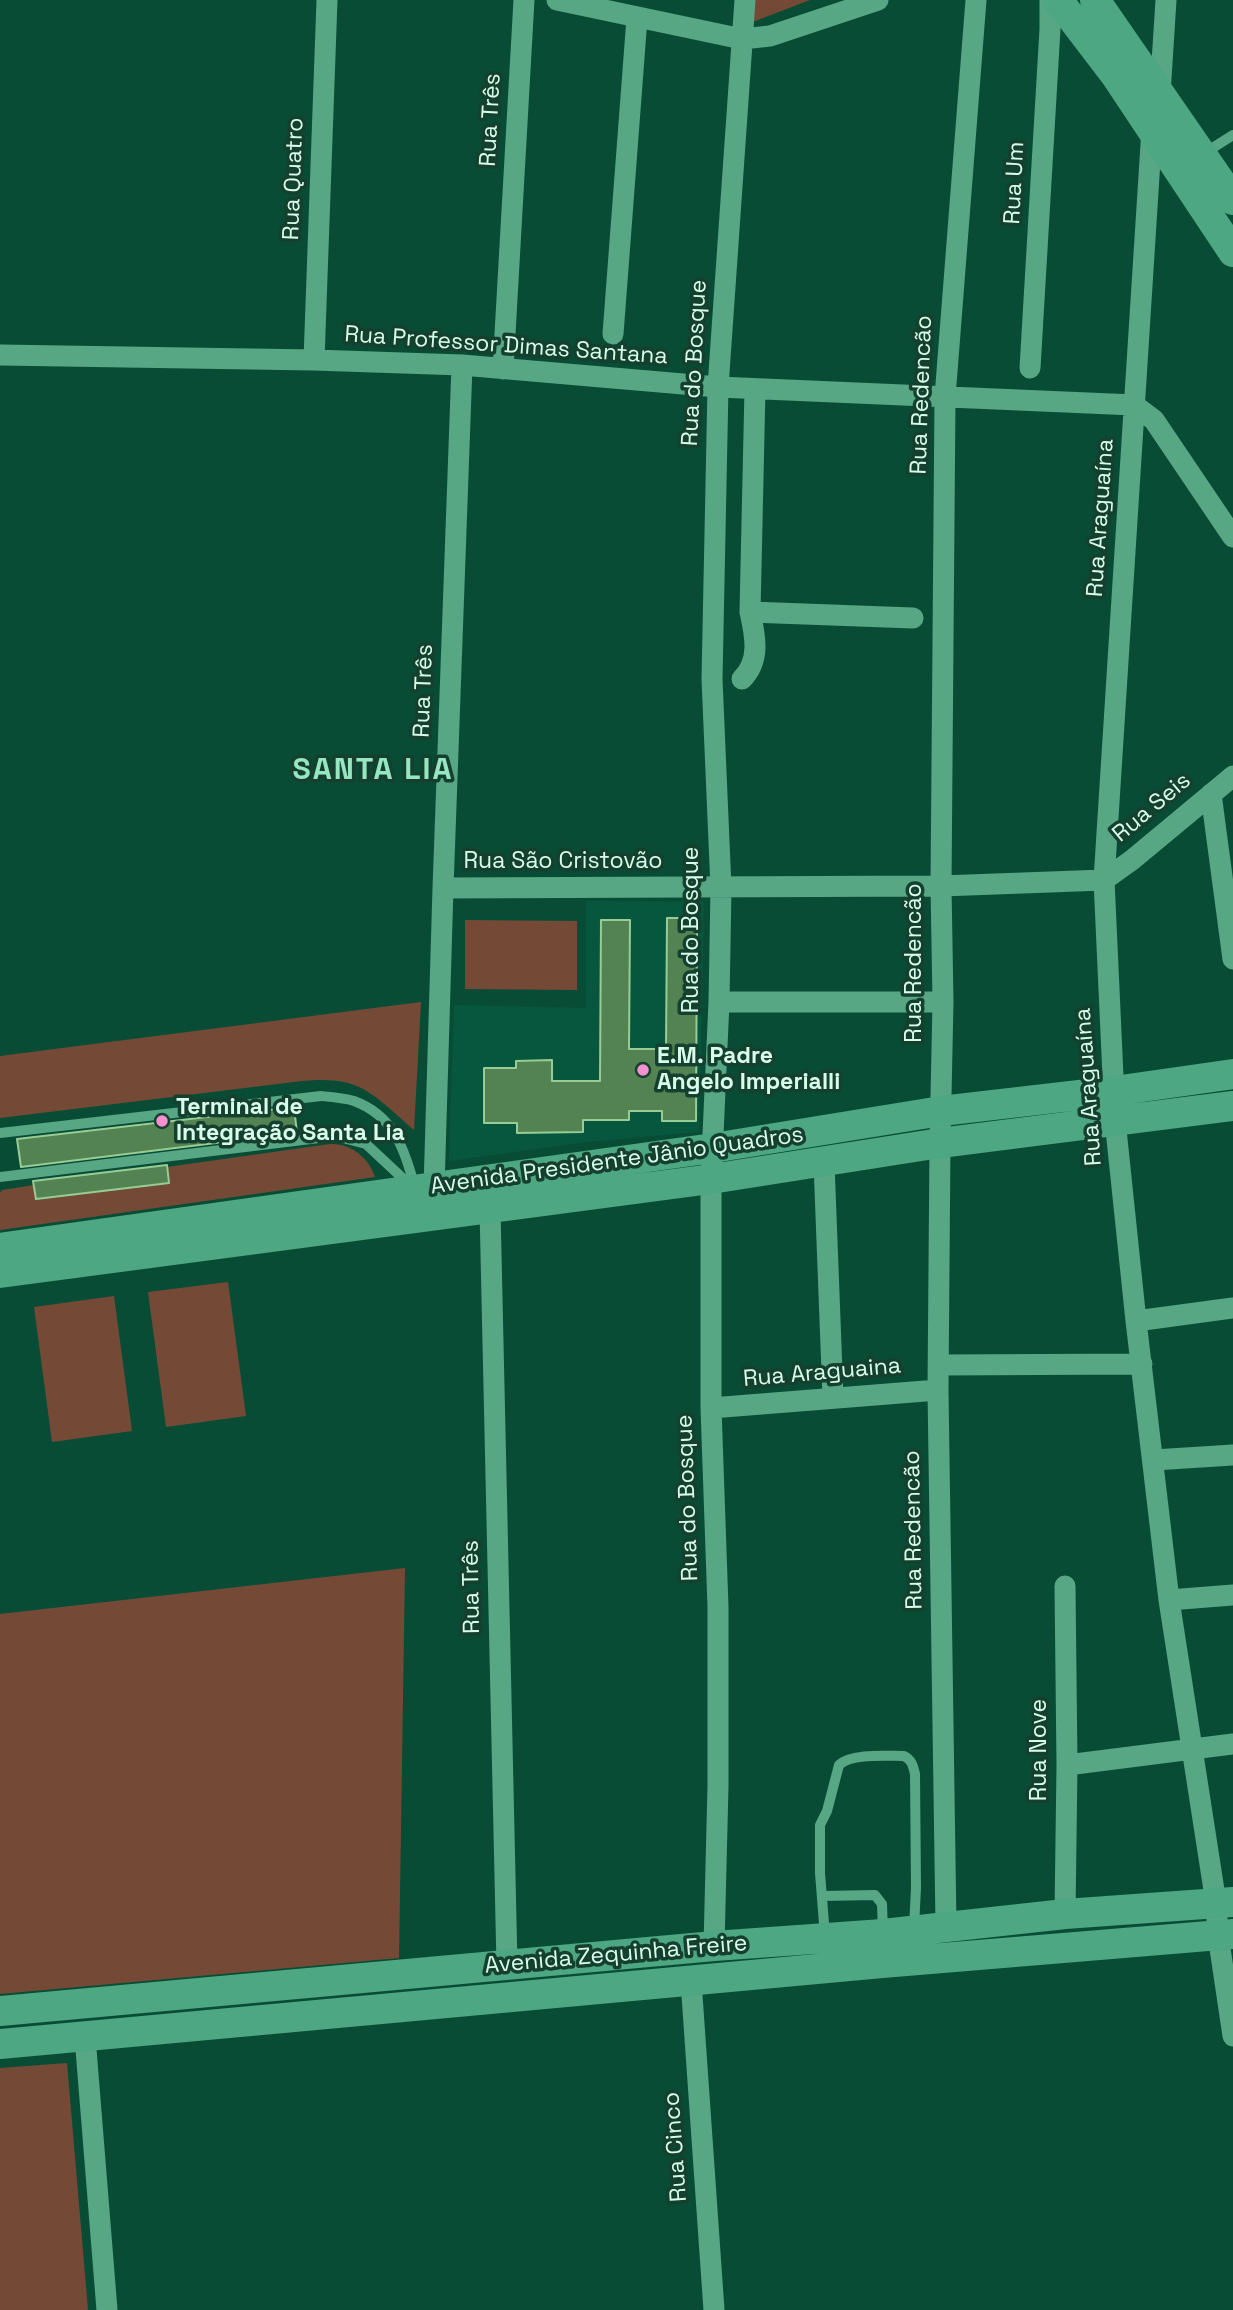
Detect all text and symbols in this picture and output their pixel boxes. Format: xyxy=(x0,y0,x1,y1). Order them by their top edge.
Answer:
street label: Rua Três xyxy=(475,73,507,167)
street label: Rua Quatro xyxy=(278,117,310,241)
street label: Rua Um xyxy=(999,141,1031,225)
street label: Rua do Bosque xyxy=(677,279,713,447)
street label: Rua Redencão xyxy=(905,315,939,475)
street label: Rua Professor Dimas Santana xyxy=(344,321,668,371)
street label: Rua Araguaína xyxy=(1082,438,1120,598)
street label: Rua Três xyxy=(409,644,439,738)
district label: SANTA LIA xyxy=(294,753,452,789)
street label: Rua Seis xyxy=(1107,767,1197,849)
street label: Rua do Bosque xyxy=(678,847,706,1013)
street label: Rua São Cristovão xyxy=(464,848,662,876)
street label: Rua Redencão xyxy=(901,883,929,1043)
street label: Rua Araguaína xyxy=(1070,1007,1108,1167)
place label: E.M. Padre Angelo Imperialli xyxy=(657,1043,840,1097)
marker: E.M. Padre Angelo Imperialli xyxy=(635,1062,651,1078)
place label: Terminal de Integração Santa Lia xyxy=(176,1094,405,1148)
marker: Terminal de Integração Santa Lia xyxy=(154,1113,170,1129)
street label: Avenida Presidente Jânio Quadros xyxy=(429,1121,805,1201)
street label: Rua Araguaina xyxy=(742,1352,902,1394)
street label: Rua do Bosque xyxy=(671,1414,705,1582)
street label: Rua Redencão xyxy=(899,1450,929,1610)
street label: Rua Três xyxy=(457,1540,487,1634)
street label: Rua Nove xyxy=(1026,1699,1054,1801)
street label: Avenida Zequinha Freire xyxy=(484,1930,748,1980)
street label: Rua Cinco xyxy=(658,2091,694,2203)

